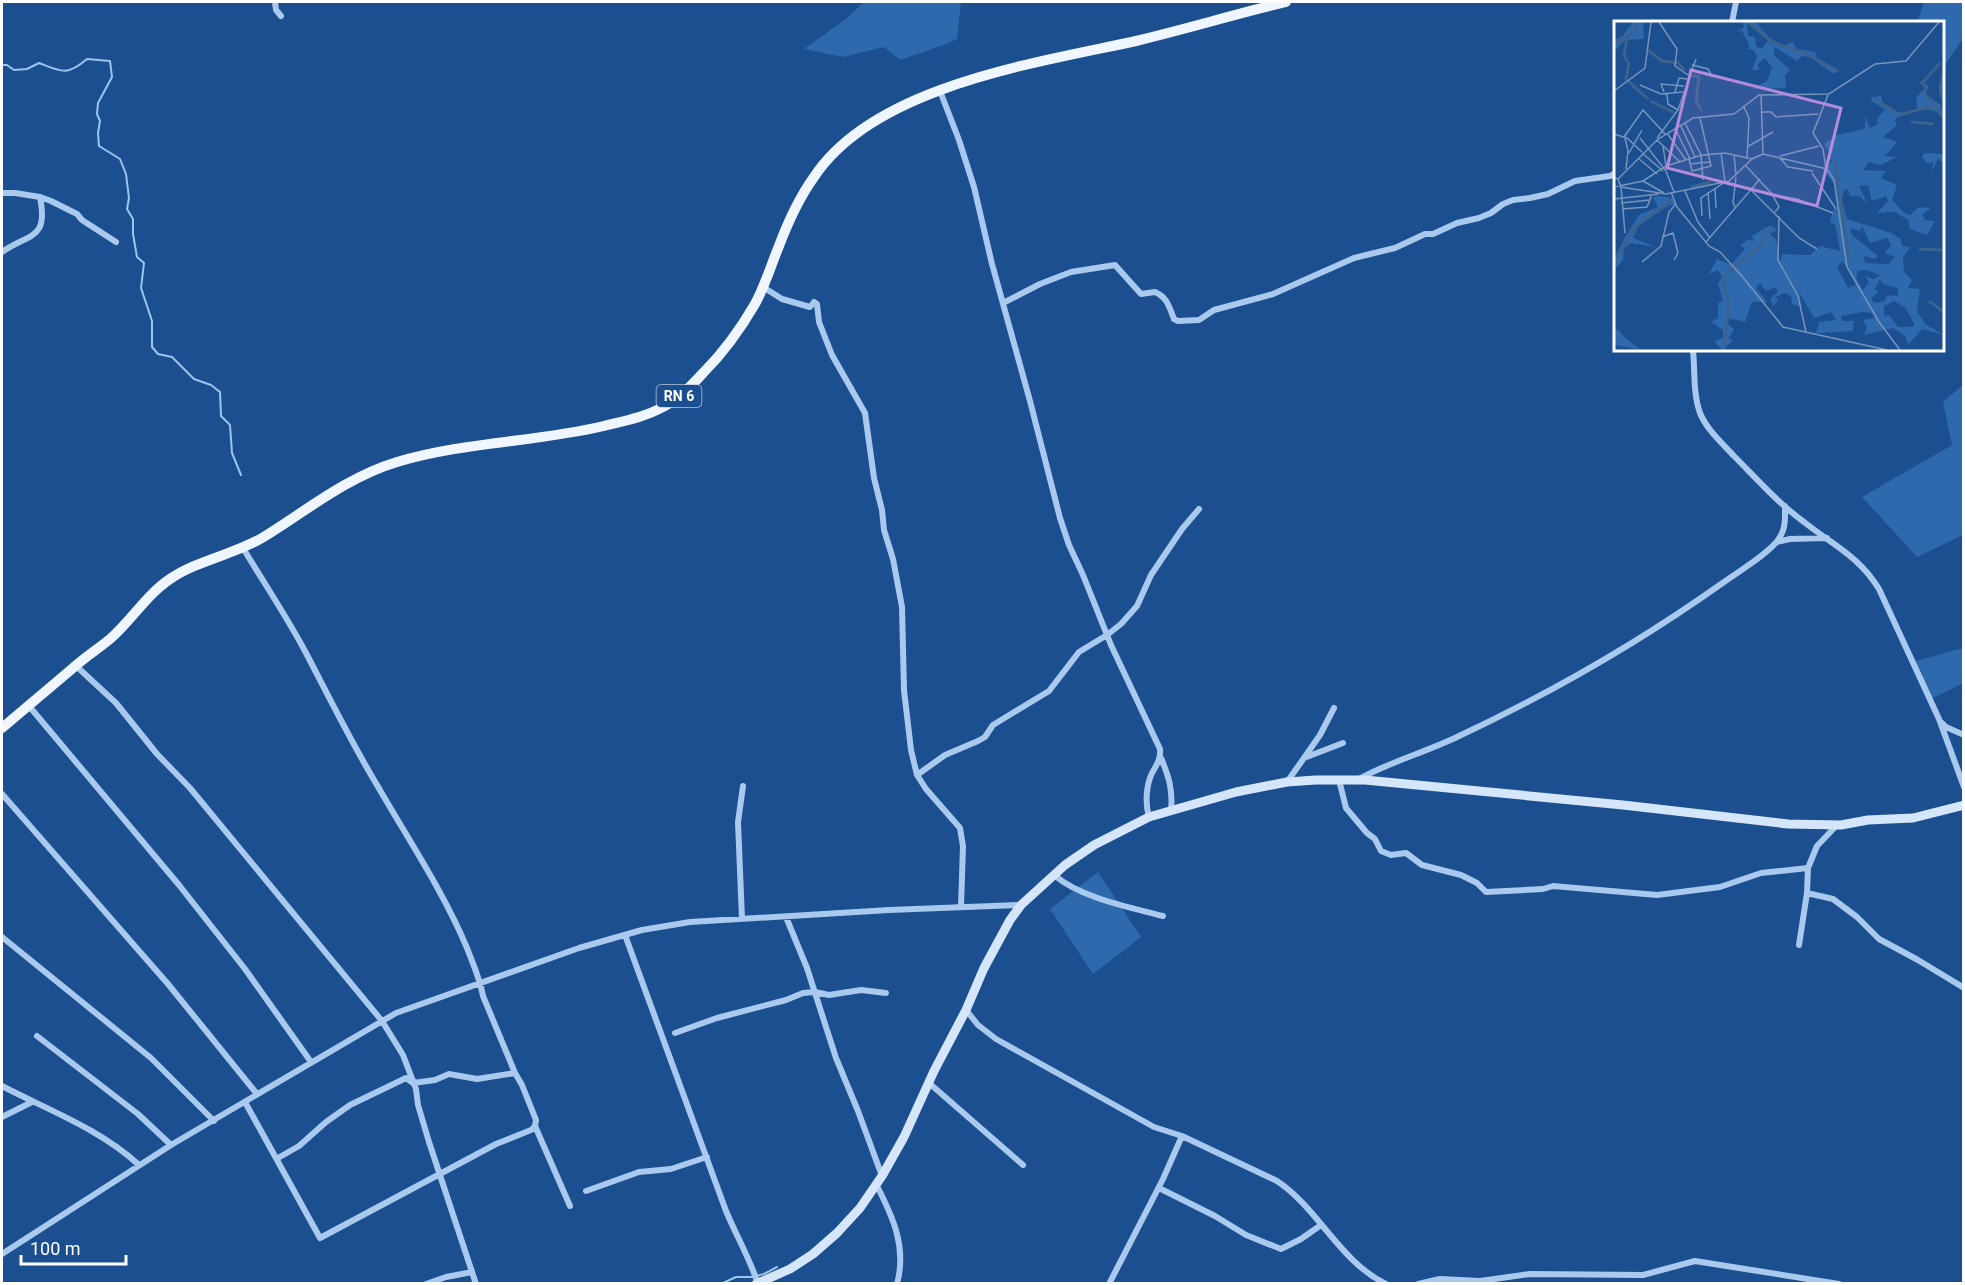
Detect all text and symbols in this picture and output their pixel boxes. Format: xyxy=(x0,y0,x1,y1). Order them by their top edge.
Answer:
inset map xyxy=(1614,21,1944,351)
road number: RN 6 xyxy=(656,385,702,407)
scale bar xyxy=(21,1228,126,1266)
text: 100 m xyxy=(30,1238,81,1259)

